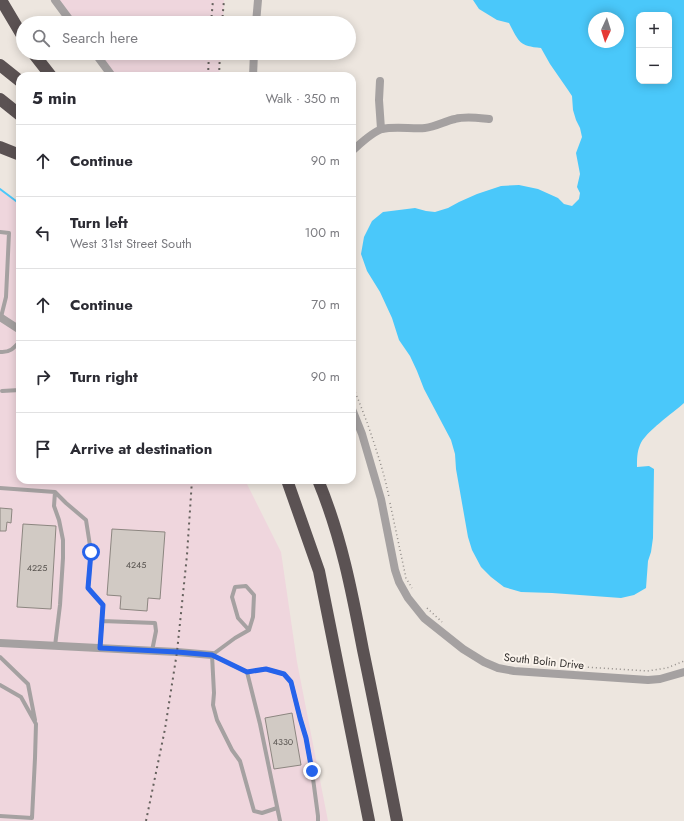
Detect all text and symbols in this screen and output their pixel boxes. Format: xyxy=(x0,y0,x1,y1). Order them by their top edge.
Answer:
north arrow xyxy=(588,12,624,48)
map controls xyxy=(636,12,672,84)
button: + xyxy=(636,12,672,48)
search box xyxy=(16,16,356,60)
icon: search xyxy=(30,27,52,49)
text: Search here xyxy=(62,27,138,49)
button: − xyxy=(636,48,672,84)
text: 5 min xyxy=(32,86,76,110)
text: Walk · 350 m xyxy=(265,89,340,108)
icon: ahead xyxy=(32,150,54,172)
text: Continue xyxy=(70,150,133,172)
text: 90 m xyxy=(311,151,340,170)
text: Turn left xyxy=(70,212,128,234)
icon: left xyxy=(32,222,54,244)
text: 100 m xyxy=(305,223,340,242)
text: West 31st Street South xyxy=(70,234,192,253)
icon: ahead xyxy=(32,294,54,316)
text: Continue xyxy=(70,294,133,316)
text: 70 m xyxy=(311,295,340,314)
icon: right xyxy=(32,366,54,388)
text: Turn right xyxy=(70,366,138,388)
text: 90 m xyxy=(311,367,340,386)
icon: arrive xyxy=(32,438,54,460)
text: Arrive at destination xyxy=(70,438,212,460)
route start xyxy=(82,543,100,561)
house number: 4245 xyxy=(126,558,146,571)
house number: 4225 xyxy=(27,561,47,574)
street label: South Bolin Drive xyxy=(503,649,585,673)
house number: 4330 xyxy=(273,735,294,748)
route end xyxy=(303,762,321,780)

